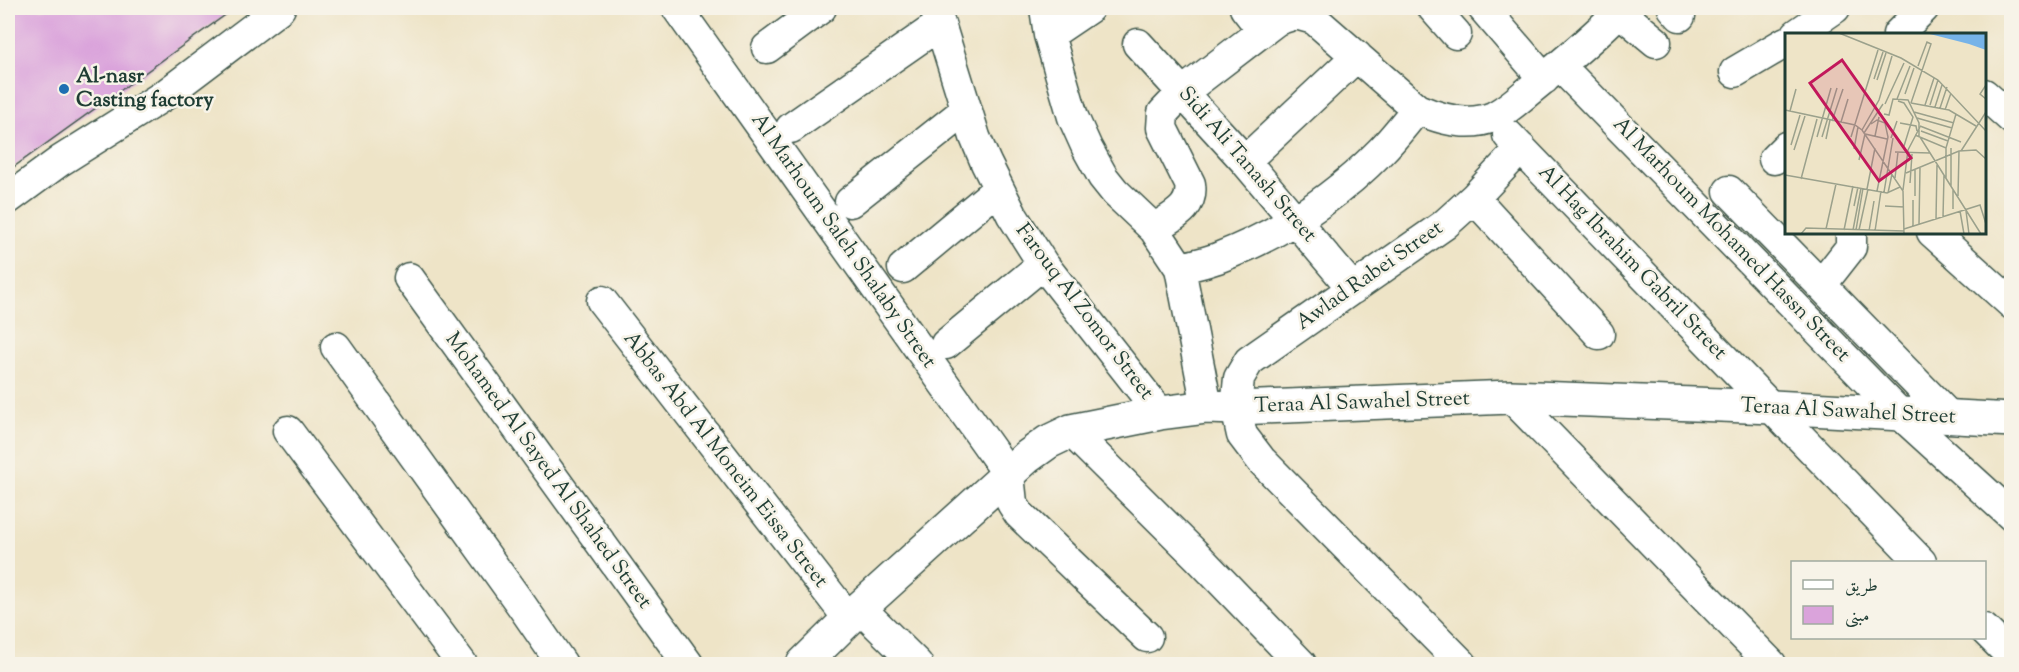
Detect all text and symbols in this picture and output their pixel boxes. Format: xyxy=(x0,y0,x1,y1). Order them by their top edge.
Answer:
inset map xyxy=(1785,33,1986,234)
place label: Al-nasr Casting factory xyxy=(76,62,214,116)
street label: Sidi Ali Tanash Street xyxy=(1171,80,1323,250)
marker: Al-nasr Casting factory xyxy=(57,82,71,96)
street label: Al Marhoum Saleh Shalaby Street xyxy=(743,107,943,375)
street label: Al Marhoum Mohamed Hassn Street xyxy=(1605,111,1857,369)
street label: Al Hag Ibrahim Gabril Street xyxy=(1531,159,1733,367)
street label: Awlad Rabei Street xyxy=(1290,214,1450,338)
street label: Farouq Al Zomor Street xyxy=(1008,217,1160,407)
street label: Mohamed Al Sayed Al Shahed Street xyxy=(437,326,659,616)
street label: Abbas Abd Al Moneim Eissa Street xyxy=(615,326,835,594)
street label: Teraa Al Sawahel Street xyxy=(1254,384,1470,422)
street label: Teraa Al Sawahel Street xyxy=(1740,391,1956,433)
legend xyxy=(1791,561,1986,639)
text: طريق xyxy=(1845,574,1878,600)
text: مبنى xyxy=(1845,604,1870,630)

